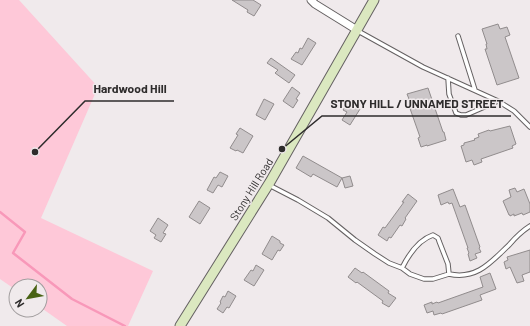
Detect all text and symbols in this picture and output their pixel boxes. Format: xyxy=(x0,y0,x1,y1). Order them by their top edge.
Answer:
callout: Hardwood Hill xyxy=(85,77,174,101)
text: Hardwood Hill xyxy=(93,81,167,95)
callout: STONY HILL / UNNAMED STREET xyxy=(322,92,511,116)
text: STONY HILL / UNNAMED STREET xyxy=(330,96,504,110)
street label: Stony Hill Road xyxy=(227,155,275,223)
north arrow xyxy=(8,278,48,318)
text: N xyxy=(12,297,27,310)

